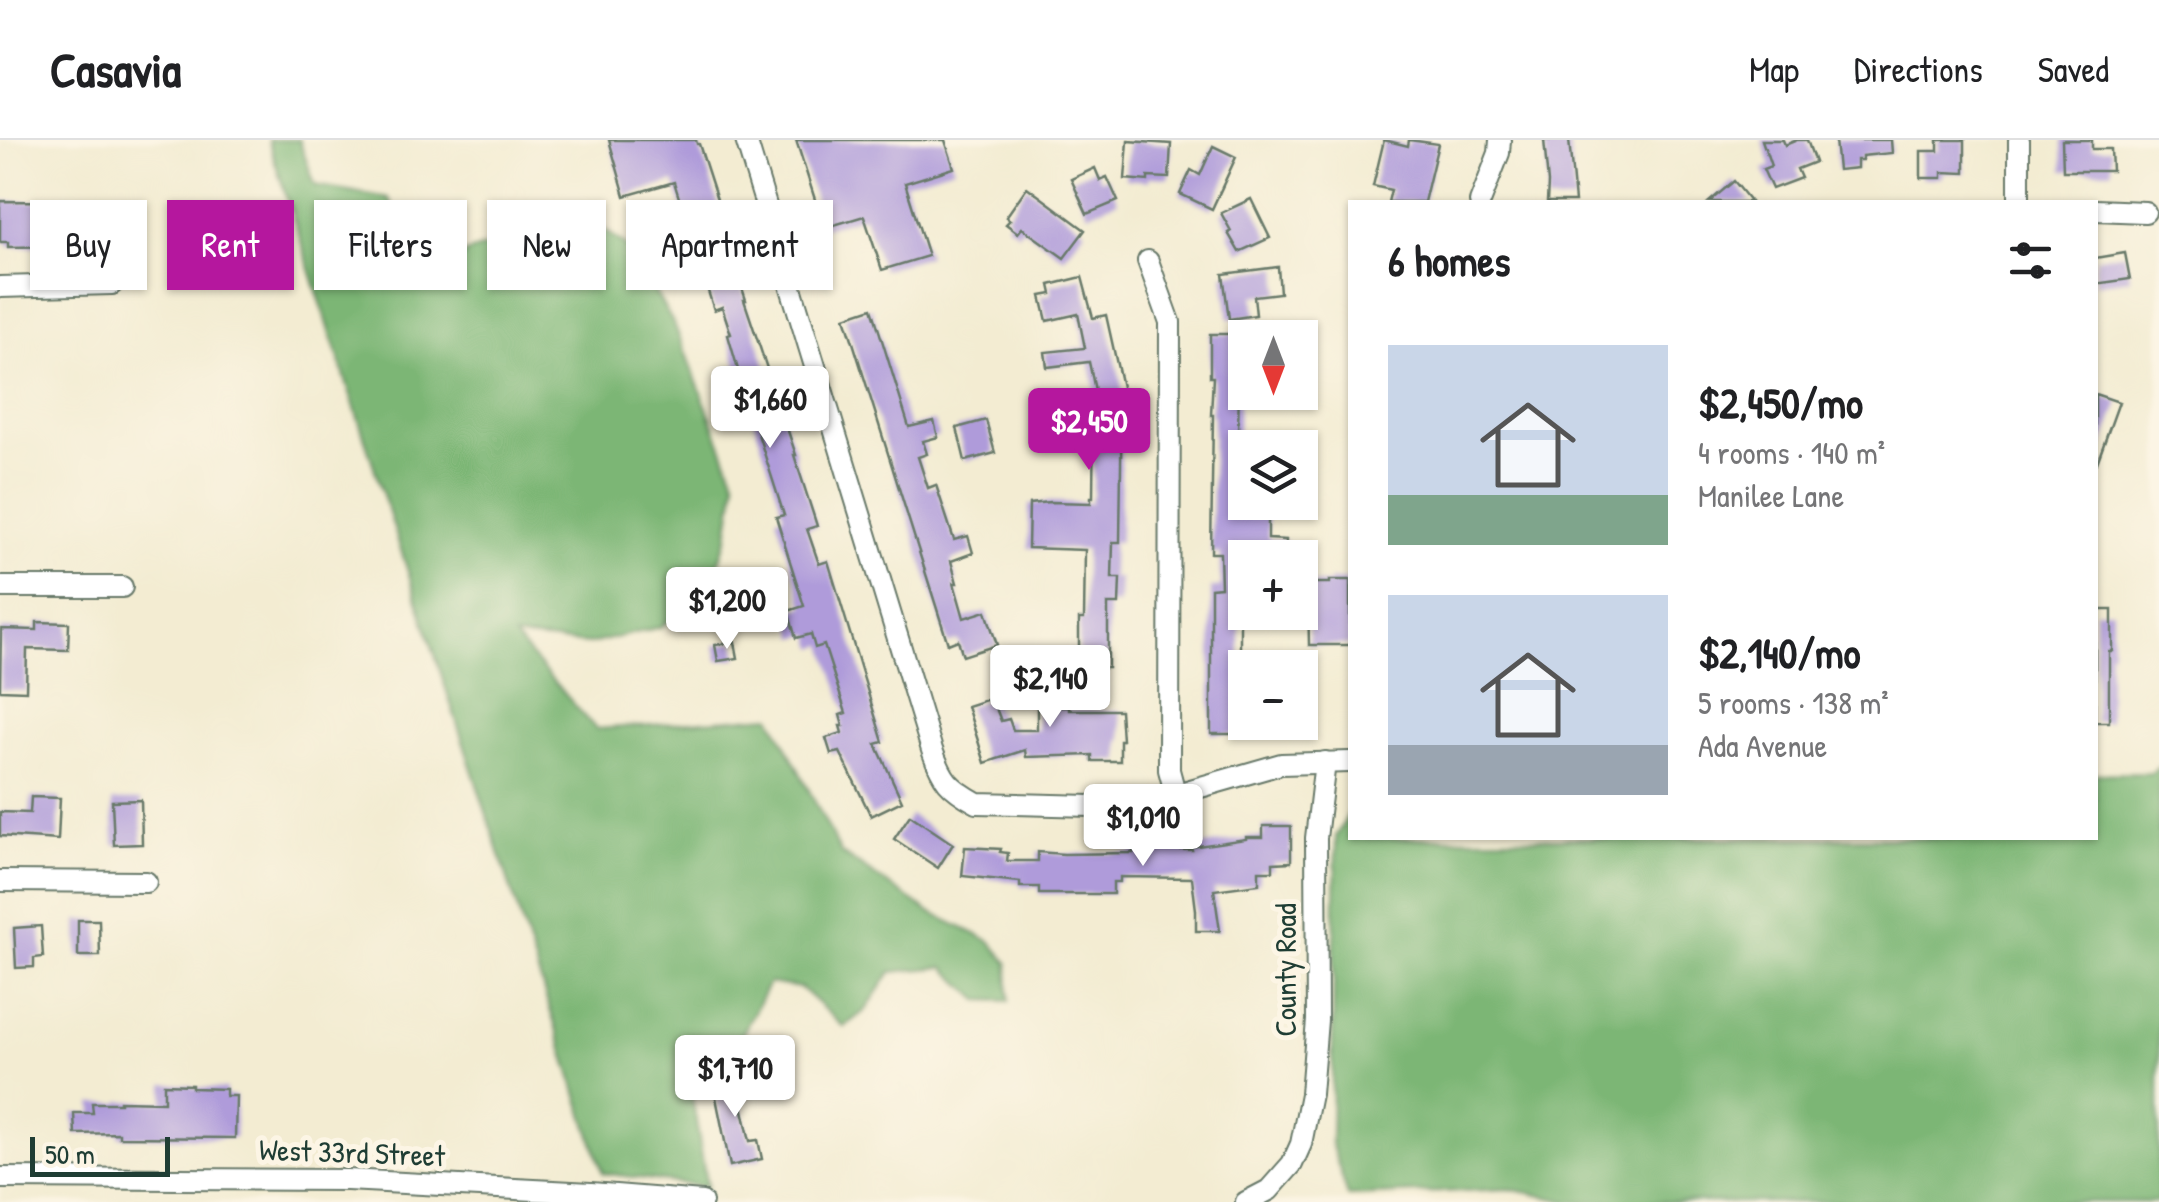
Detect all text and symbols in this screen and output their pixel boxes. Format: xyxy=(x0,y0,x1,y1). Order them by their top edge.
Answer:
text: Casavia xyxy=(50,37,181,102)
text: Map xyxy=(1749,46,1799,93)
text: Directions xyxy=(1854,46,1983,93)
text: Saved xyxy=(2038,46,2109,93)
chip: Buy xyxy=(30,200,147,290)
chip: Rent xyxy=(167,200,294,290)
chip: Filters xyxy=(314,200,467,290)
chip: New xyxy=(487,200,606,290)
chip: Apartment xyxy=(626,200,833,290)
text: 6 homes xyxy=(1388,232,1510,289)
icon: filters xyxy=(2003,233,2058,288)
north arrow xyxy=(1228,320,1318,410)
map controls xyxy=(1228,320,1318,740)
pin: $1,660 xyxy=(689,366,851,451)
text: $2,450/mo xyxy=(1698,374,1863,431)
text: $1,660 xyxy=(733,377,807,420)
icon: home xyxy=(1468,385,1588,505)
pin: $2,450 xyxy=(1008,388,1170,473)
text: $2,450 xyxy=(1050,399,1128,442)
button: layers xyxy=(1228,430,1318,520)
text: 4 rooms · 140 m² xyxy=(1698,431,1885,474)
text: Manilee Lane xyxy=(1698,474,1844,517)
button: + xyxy=(1228,540,1318,630)
pin: $1,200 xyxy=(646,567,808,652)
text: $1,200 xyxy=(688,578,766,621)
text: $2,140/mo xyxy=(1698,624,1861,681)
icon: home xyxy=(1468,635,1588,755)
pin: $2,140 xyxy=(969,645,1131,730)
button: − xyxy=(1228,650,1318,740)
text: $2,140 xyxy=(1012,656,1088,699)
text: 5 rooms · 138 m² xyxy=(1698,681,1889,724)
text: Ada Avenue xyxy=(1698,724,1827,767)
pin: $1,010 xyxy=(1062,784,1224,869)
text: $1,010 xyxy=(1106,795,1180,838)
street label: County Road xyxy=(1265,903,1305,1037)
pin: $1,710 xyxy=(654,1035,816,1120)
text: $1,710 xyxy=(697,1046,773,1089)
street label: West 33rd Street xyxy=(258,1129,446,1175)
scale bar xyxy=(30,1132,170,1176)
text: 50 m xyxy=(45,1135,95,1173)

